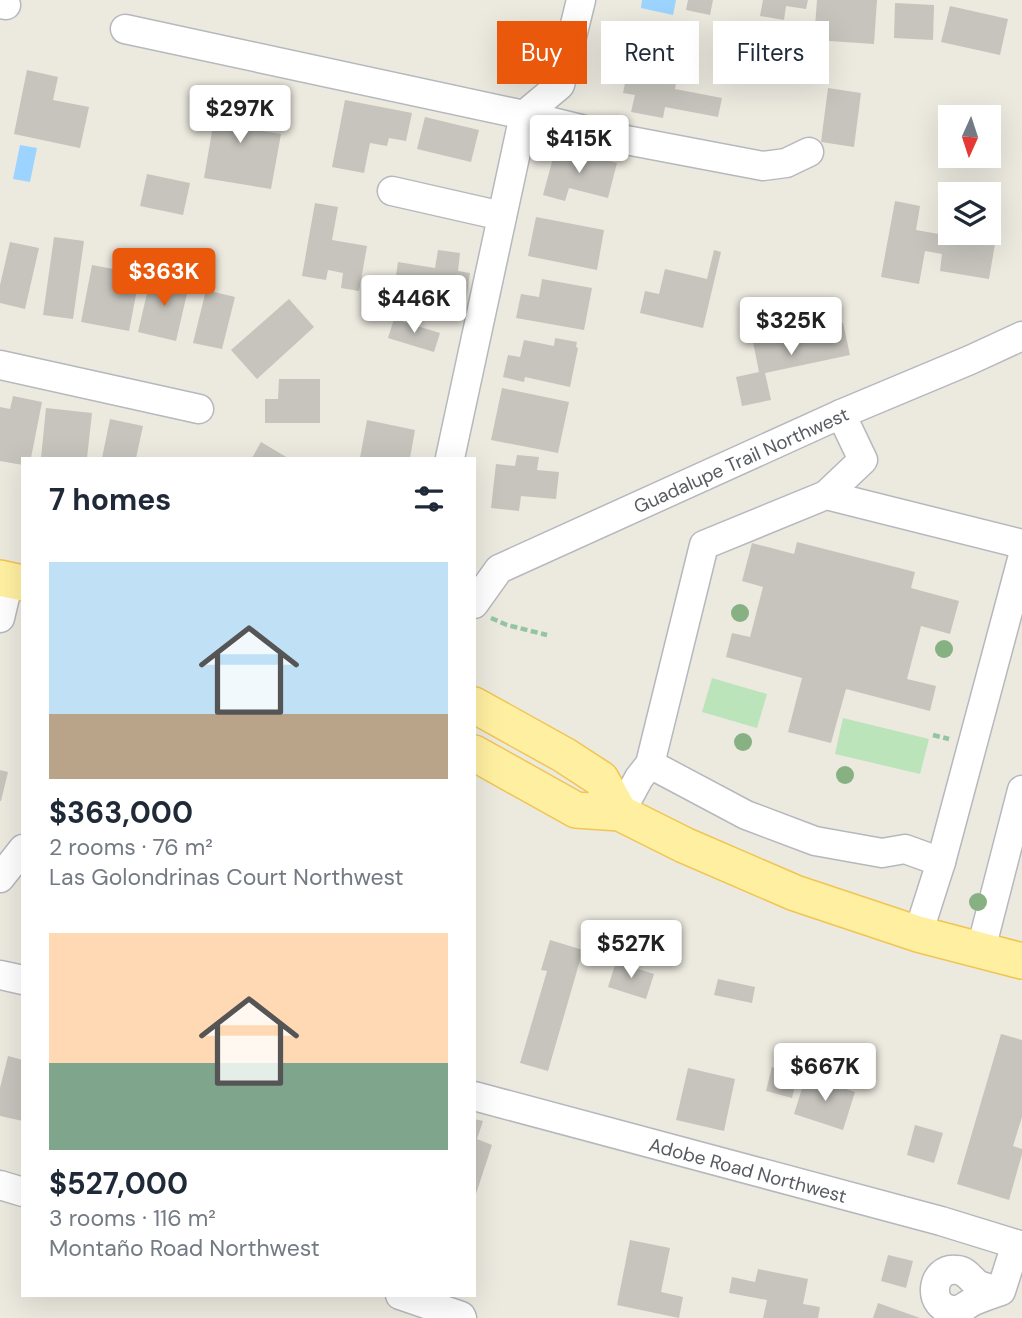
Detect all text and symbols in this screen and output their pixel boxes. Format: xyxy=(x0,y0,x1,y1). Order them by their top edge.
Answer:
chip: Buy xyxy=(497,21,587,84)
chip: Rent xyxy=(601,21,699,84)
chip: Filters xyxy=(713,21,829,84)
pin: $297K xyxy=(191,86,289,145)
text: $297K xyxy=(206,93,274,123)
north arrow xyxy=(938,105,1001,168)
map controls xyxy=(938,105,1001,245)
pin: $415K xyxy=(530,116,628,175)
text: $415K xyxy=(546,123,612,153)
button: layers xyxy=(938,182,1001,245)
pin: $363K xyxy=(115,248,213,308)
text: $363K xyxy=(128,256,200,286)
pin: $446K xyxy=(365,276,463,335)
text: $446K xyxy=(377,283,451,313)
pin: $325K xyxy=(742,298,840,357)
text: $325K xyxy=(756,305,826,335)
street label: Guadalupe Trail Northwest xyxy=(630,402,853,519)
text: 7 homes xyxy=(49,480,171,519)
icon: filters xyxy=(410,480,448,518)
icon: home xyxy=(186,607,312,733)
text: $363,000 xyxy=(49,793,193,832)
text: 2 rooms · 76 m² xyxy=(49,832,213,862)
text: Las Golondrinas Court Northwest xyxy=(49,862,404,892)
pin: $527K xyxy=(582,920,680,980)
text: $527K xyxy=(597,928,665,958)
icon: home xyxy=(186,978,312,1104)
pin: $667K xyxy=(776,1044,874,1103)
text: $667K xyxy=(790,1051,860,1081)
street label: Adobe Road Northwest xyxy=(646,1132,849,1209)
text: $527,000 xyxy=(49,1164,188,1203)
text: 3 rooms · 116 m² xyxy=(49,1203,216,1233)
text: Montaño Road Northwest xyxy=(49,1233,320,1263)

